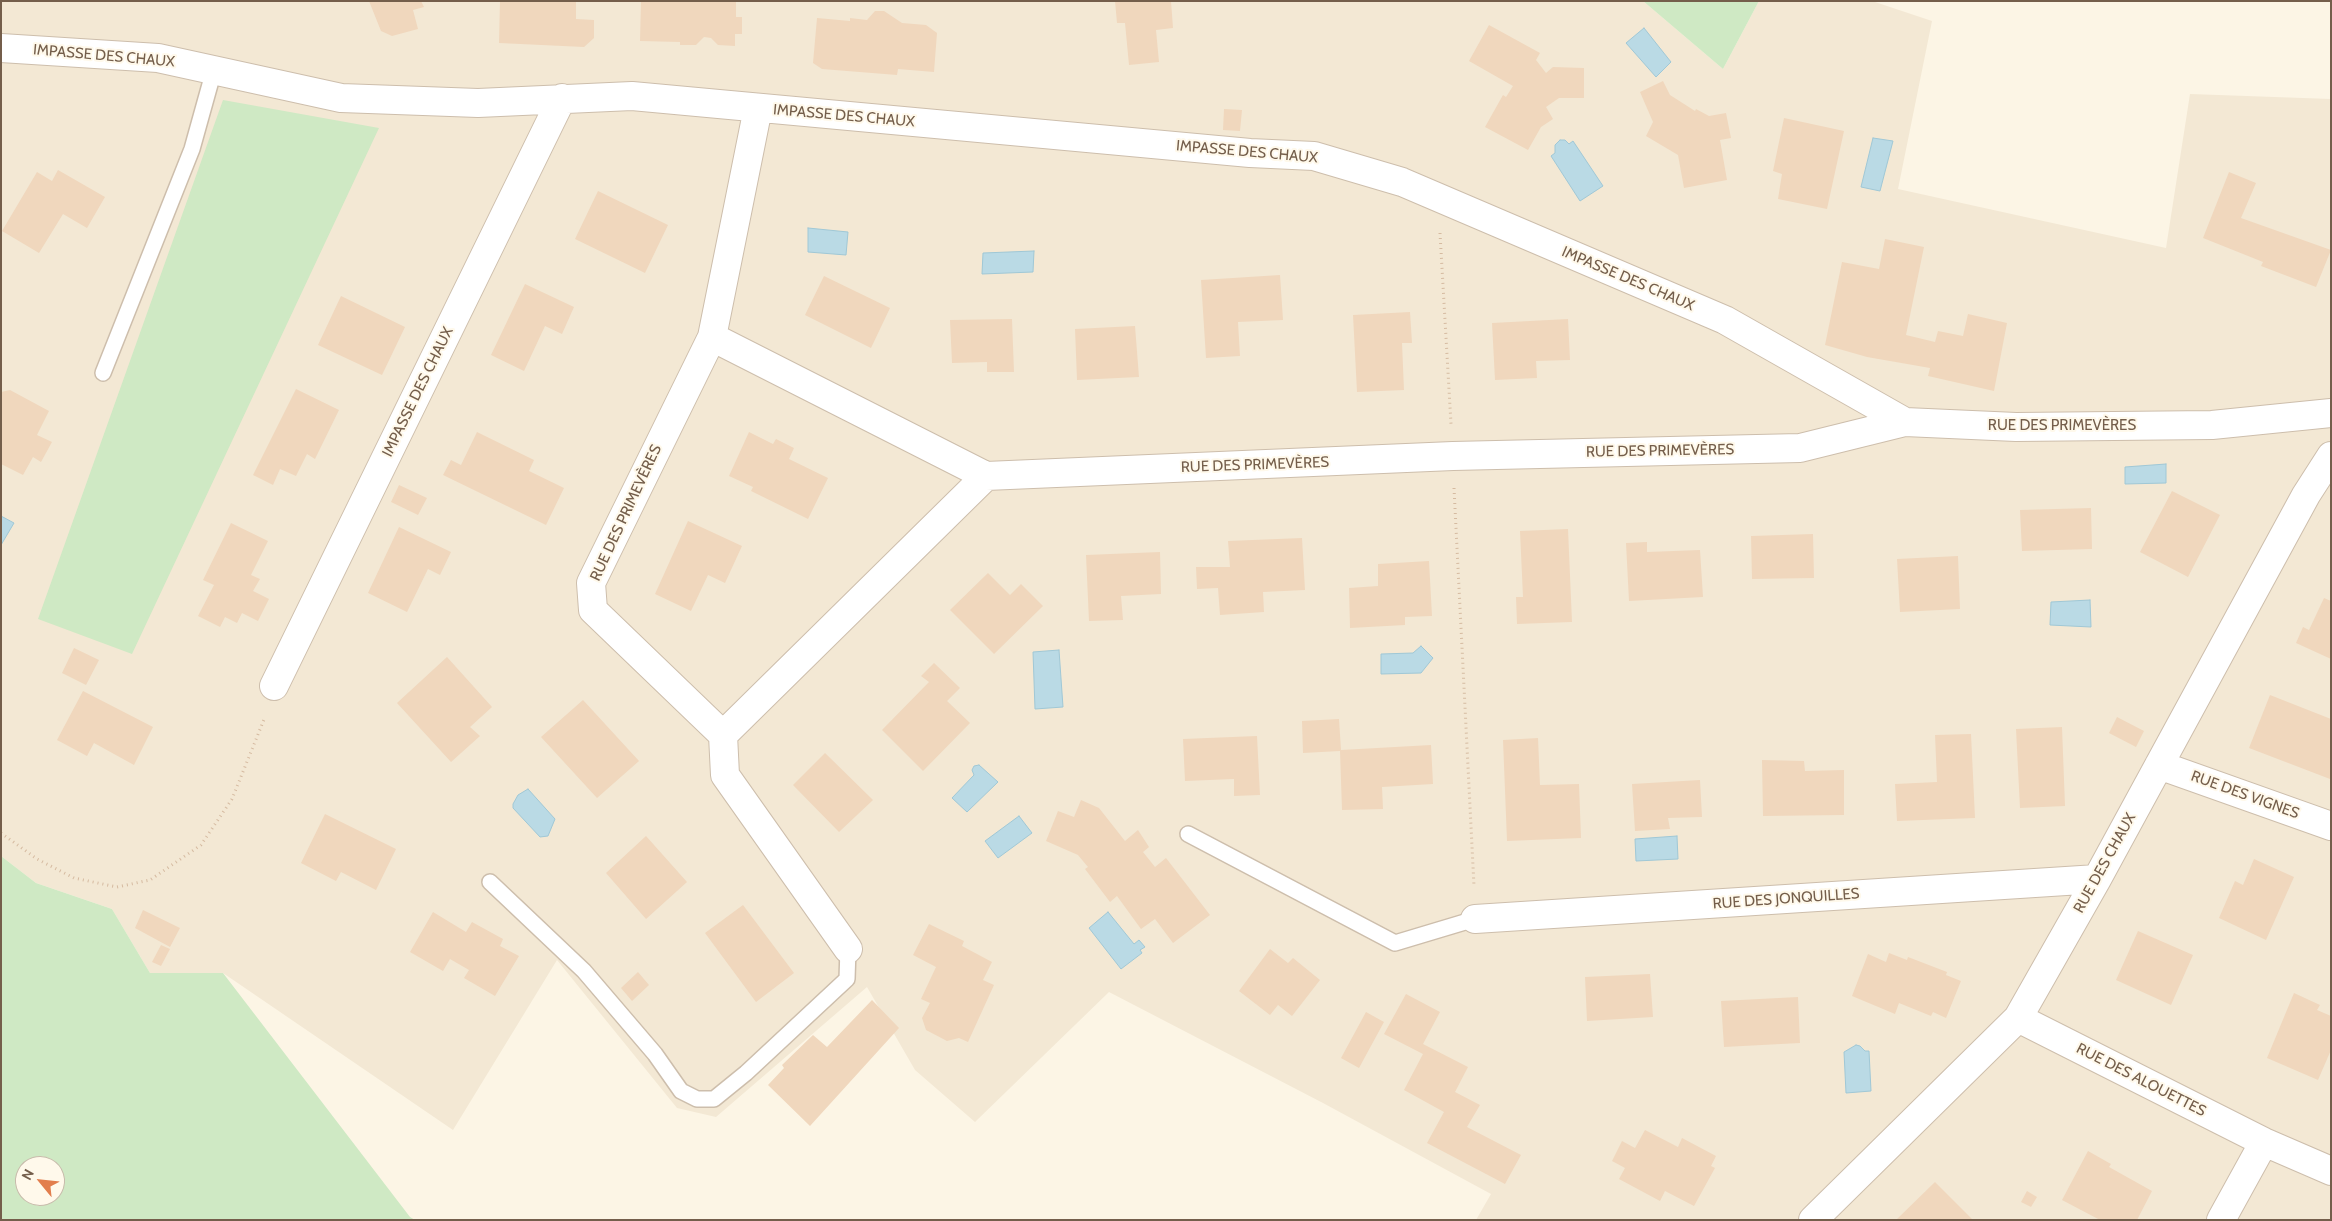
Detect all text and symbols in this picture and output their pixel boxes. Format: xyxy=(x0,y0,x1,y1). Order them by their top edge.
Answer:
street label: IMPASSE DES CHAUX xyxy=(32,41,176,71)
street label: IMPASSE DES CHAUX xyxy=(772,101,916,131)
street label: IMPASSE DES CHAUX xyxy=(1175,137,1319,167)
street label: IMPASSE DES CHAUX xyxy=(1559,243,1697,315)
street label: IMPASSE DES CHAUX xyxy=(379,324,457,460)
street label: RUE DES PRIMEVÈRES xyxy=(1988,417,2136,435)
street label: RUE DES PRIMEVÈRES xyxy=(1586,441,1734,461)
street label: RUE DES PRIMEVÈRES xyxy=(587,442,665,584)
street label: RUE DES PRIMEVÈRES xyxy=(1181,453,1329,477)
street label: RUE DES VIGNES xyxy=(2189,767,2301,823)
street label: RUE DES CHAUX xyxy=(2070,810,2140,916)
street label: RUE DES JONQUILLES xyxy=(1712,885,1860,913)
street label: RUE DES ALOUETTES xyxy=(2073,1039,2209,1121)
north arrow xyxy=(15,1156,65,1206)
text: N xyxy=(17,1166,38,1183)

